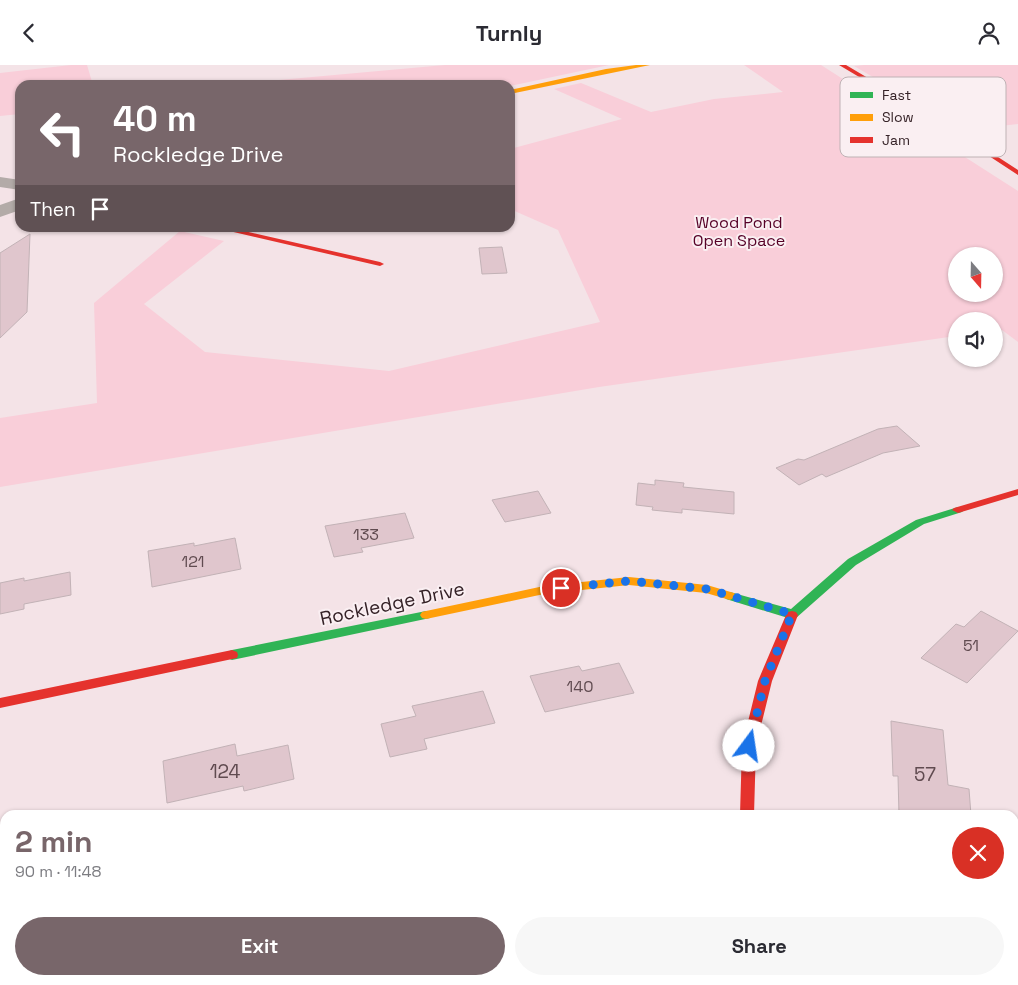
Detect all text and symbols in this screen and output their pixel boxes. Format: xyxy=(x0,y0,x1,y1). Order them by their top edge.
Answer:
icon: back xyxy=(15,19,43,47)
text: Turnly xyxy=(476,19,542,47)
icon: person xyxy=(975,19,1003,47)
legend xyxy=(840,77,1006,157)
text: Fast xyxy=(882,86,911,104)
text: 40 m xyxy=(113,97,197,141)
icon: left xyxy=(30,100,95,165)
text: Slow xyxy=(882,108,914,126)
text: Jam xyxy=(882,131,910,149)
text: Rockledge Drive xyxy=(113,140,284,168)
icon: arrive xyxy=(86,195,114,223)
text: Then xyxy=(30,197,76,222)
park label: Wood Pond Open Space xyxy=(693,212,785,251)
north arrow xyxy=(948,247,1002,303)
map controls xyxy=(948,247,1003,367)
button: sound xyxy=(948,312,1003,367)
house number: 133 xyxy=(353,524,379,545)
house number: 121 xyxy=(181,551,205,572)
pin xyxy=(540,567,582,609)
icon: arrive xyxy=(547,574,575,602)
street label: Rockledge Drive xyxy=(317,576,467,631)
house number: 51 xyxy=(963,635,979,656)
house number: 140 xyxy=(567,676,593,697)
position arrow xyxy=(722,719,774,771)
house number: 124 xyxy=(210,759,240,784)
house number: 57 xyxy=(914,762,936,787)
text: 2 min xyxy=(15,822,93,861)
button: close xyxy=(952,827,1004,879)
text: 90 m · 11:48 xyxy=(15,861,102,882)
button: Exit xyxy=(15,917,505,975)
button: Share xyxy=(515,917,1004,975)

